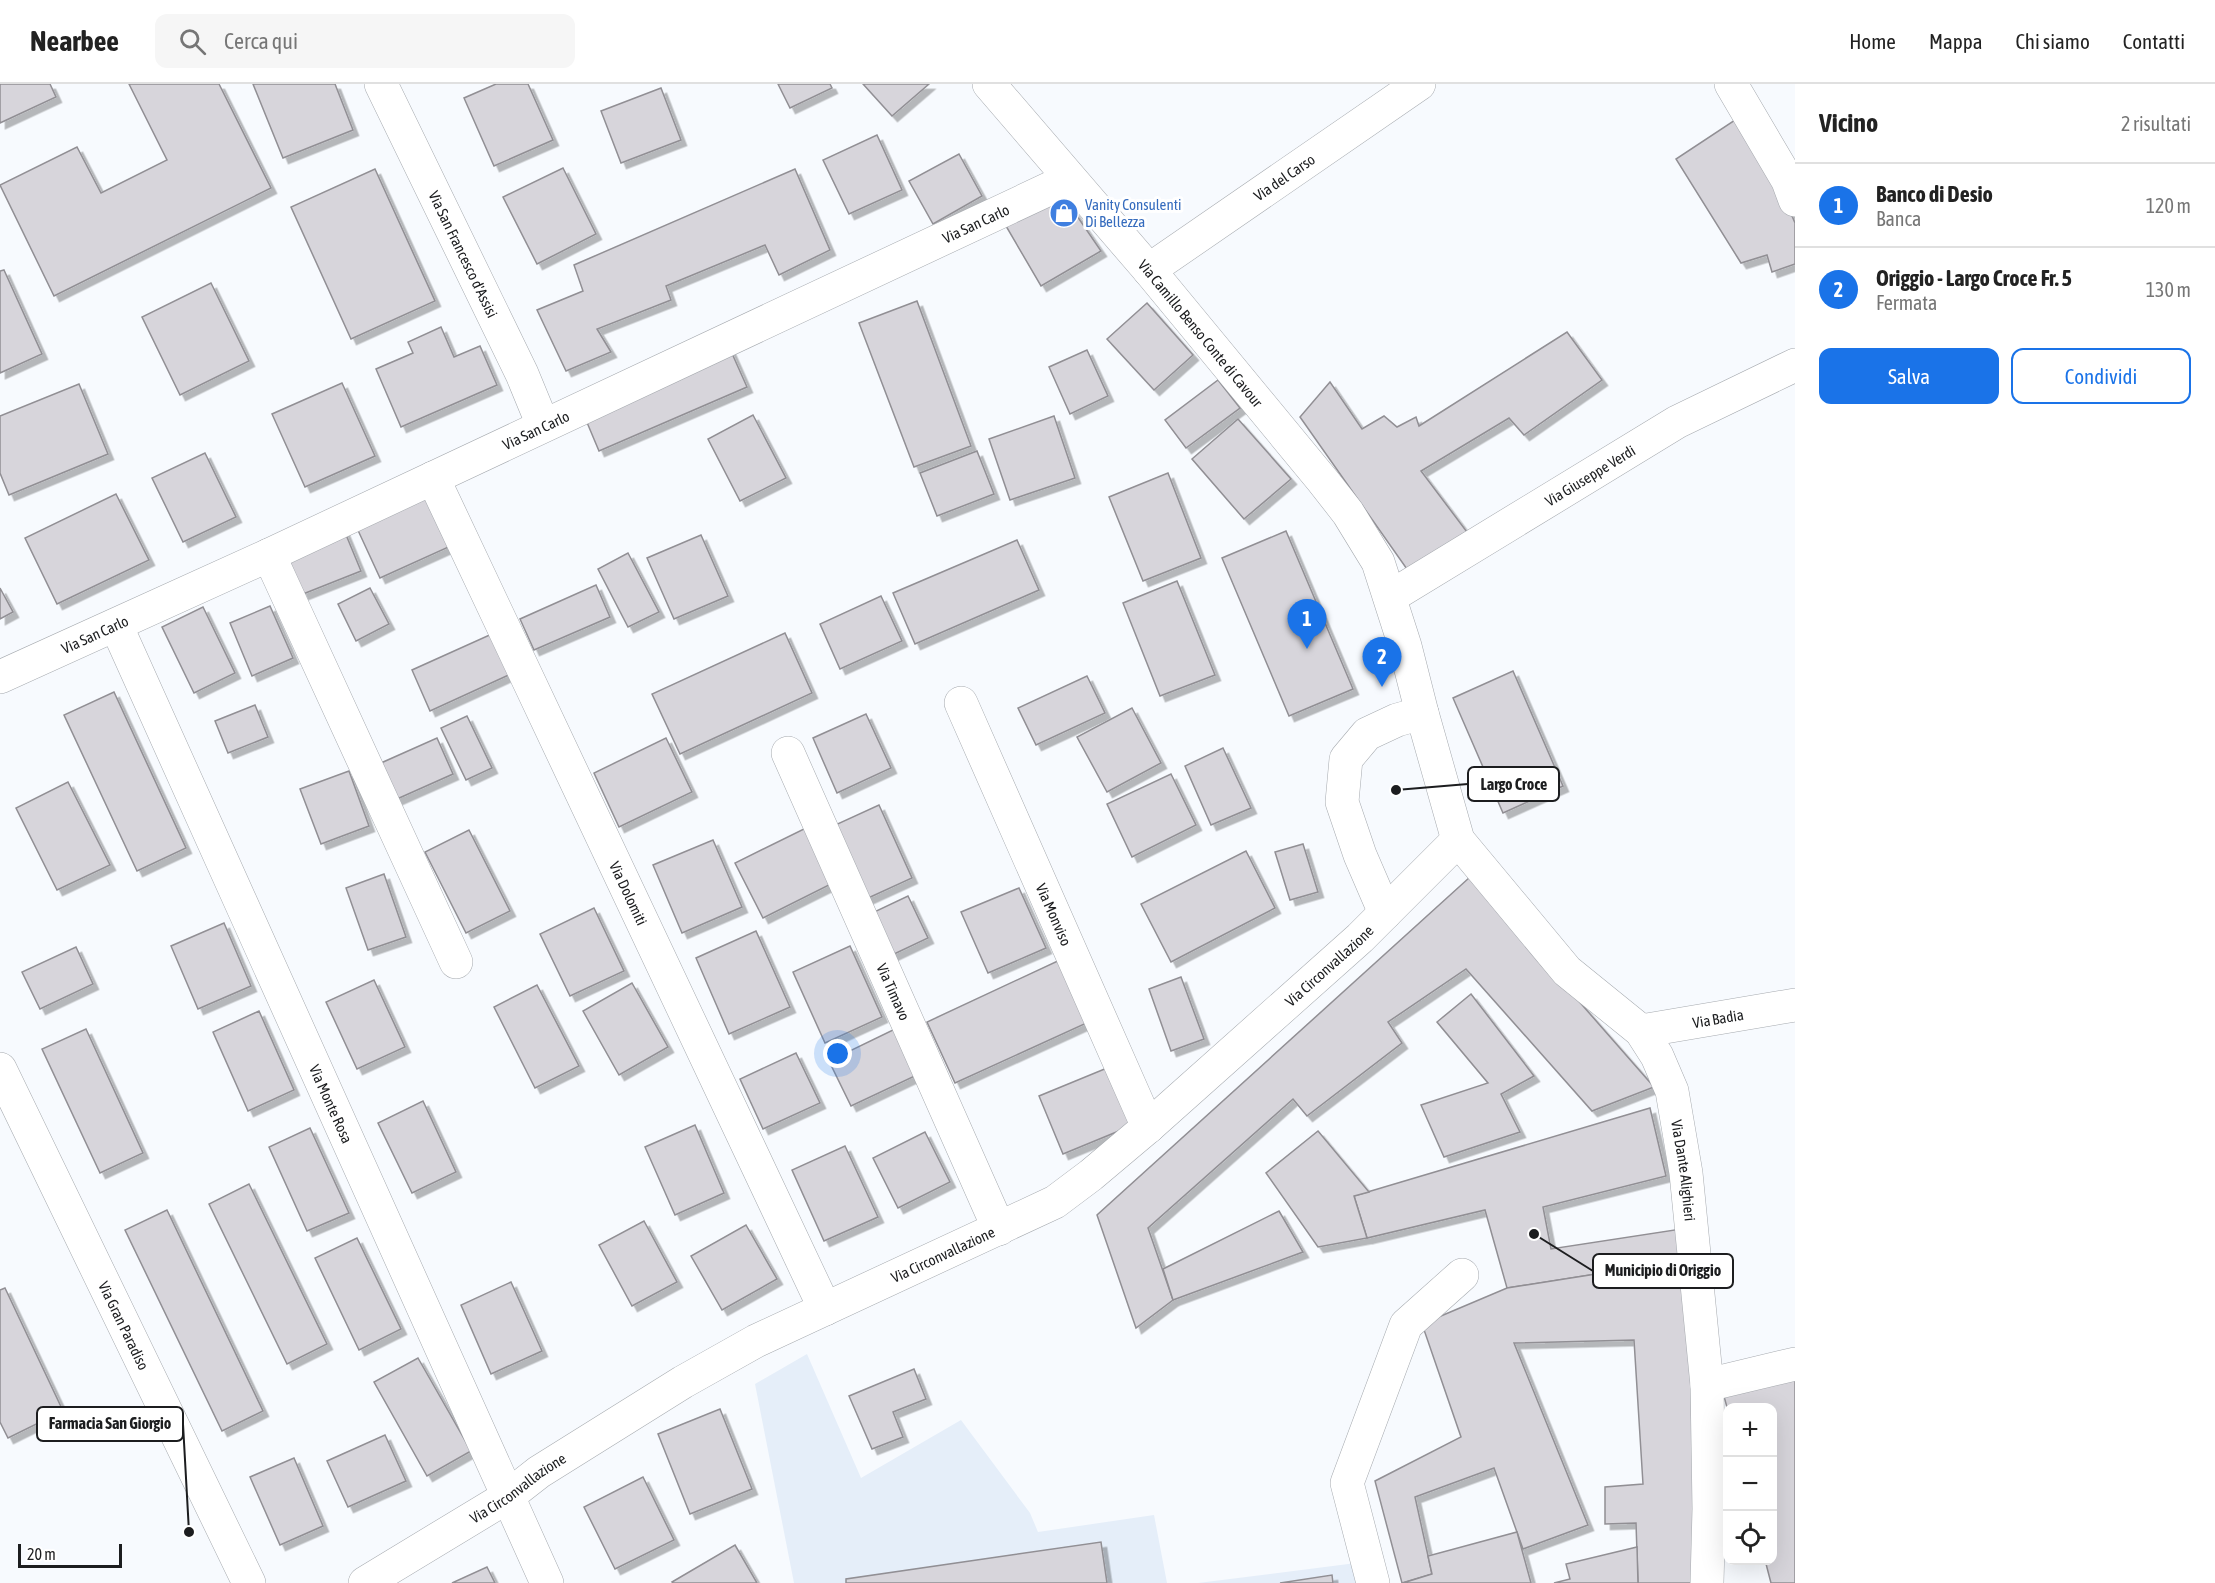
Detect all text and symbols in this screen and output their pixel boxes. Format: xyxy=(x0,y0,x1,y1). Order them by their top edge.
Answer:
search box xyxy=(155,14,575,68)
text: Nearbee xyxy=(30,25,119,57)
icon: search xyxy=(176,25,209,58)
text: Cerca qui xyxy=(224,28,298,54)
text: Home xyxy=(1849,29,1896,53)
text: Mappa xyxy=(1929,29,1982,53)
text: Chi siamo xyxy=(2015,29,2090,53)
text: Contatti xyxy=(2123,29,2185,53)
text: Vicino xyxy=(1819,108,1878,138)
text: 2 risultati xyxy=(2121,112,2191,135)
street label: Via del Carso xyxy=(1250,150,1318,204)
text: Banco di Desio xyxy=(1876,181,1993,207)
street label: Via San Francesco d'Assisi xyxy=(426,188,502,320)
text: 1 xyxy=(1834,194,1843,217)
text: 120 m xyxy=(2146,194,2191,217)
place label: Vanity Consulenti Di Bellezza xyxy=(1085,196,1181,230)
shop icon: Vanity Consulenti Di Bellezza xyxy=(1048,197,1080,229)
street label: Via San Carlo xyxy=(940,200,1012,246)
text: Banca xyxy=(1876,207,1921,230)
street label: Via Camillo Benso Conte di Cavour xyxy=(1135,256,1267,411)
text: Origgio - Largo Croce Fr. 5 xyxy=(1876,265,2072,291)
text: 2 xyxy=(1834,278,1843,301)
text: 130 m xyxy=(2146,278,2191,301)
text: Fermata xyxy=(1876,291,1937,314)
button: Salva xyxy=(1819,348,1999,404)
button: Condividi xyxy=(2011,348,2191,404)
street label: Via San Carlo xyxy=(500,407,572,453)
street label: Via Giuseppe Verdi xyxy=(1542,441,1638,509)
pin: 1 xyxy=(1288,600,1326,649)
street label: Via San Carlo xyxy=(59,612,131,657)
pin: 2 xyxy=(1362,638,1402,687)
callout: Largo Croce xyxy=(1468,767,1559,801)
text: Largo Croce xyxy=(1481,775,1547,793)
street label: Via Dolomiti xyxy=(607,859,651,928)
street label: Via Monviso xyxy=(1033,881,1075,948)
street label: Via Circonvallazione xyxy=(1281,921,1377,1009)
street label: Via Timavo xyxy=(874,961,914,1023)
street label: Via Badia xyxy=(1691,1005,1745,1031)
your location xyxy=(823,1039,852,1068)
street label: Via Monte Rosa xyxy=(306,1062,356,1146)
street label: Via Dante Alighieri xyxy=(1669,1118,1699,1222)
street label: Via Circonvallazione xyxy=(888,1223,997,1286)
callout: Municipio di Origgio xyxy=(1593,1254,1733,1288)
text: Municipio di Origgio xyxy=(1605,1261,1722,1279)
street label: Via Gran Paradiso xyxy=(96,1278,153,1373)
map controls xyxy=(1723,1403,1777,1565)
button: + xyxy=(1723,1403,1777,1457)
callout: Farmacia San Giorgio xyxy=(37,1407,183,1441)
text: Farmacia San Giorgio xyxy=(49,1414,172,1432)
street label: Via Circonvallazione xyxy=(466,1449,569,1526)
button: − xyxy=(1723,1457,1777,1511)
button: locate xyxy=(1723,1511,1777,1565)
scale bar xyxy=(18,1541,122,1568)
text: 20 m xyxy=(27,1545,56,1563)

